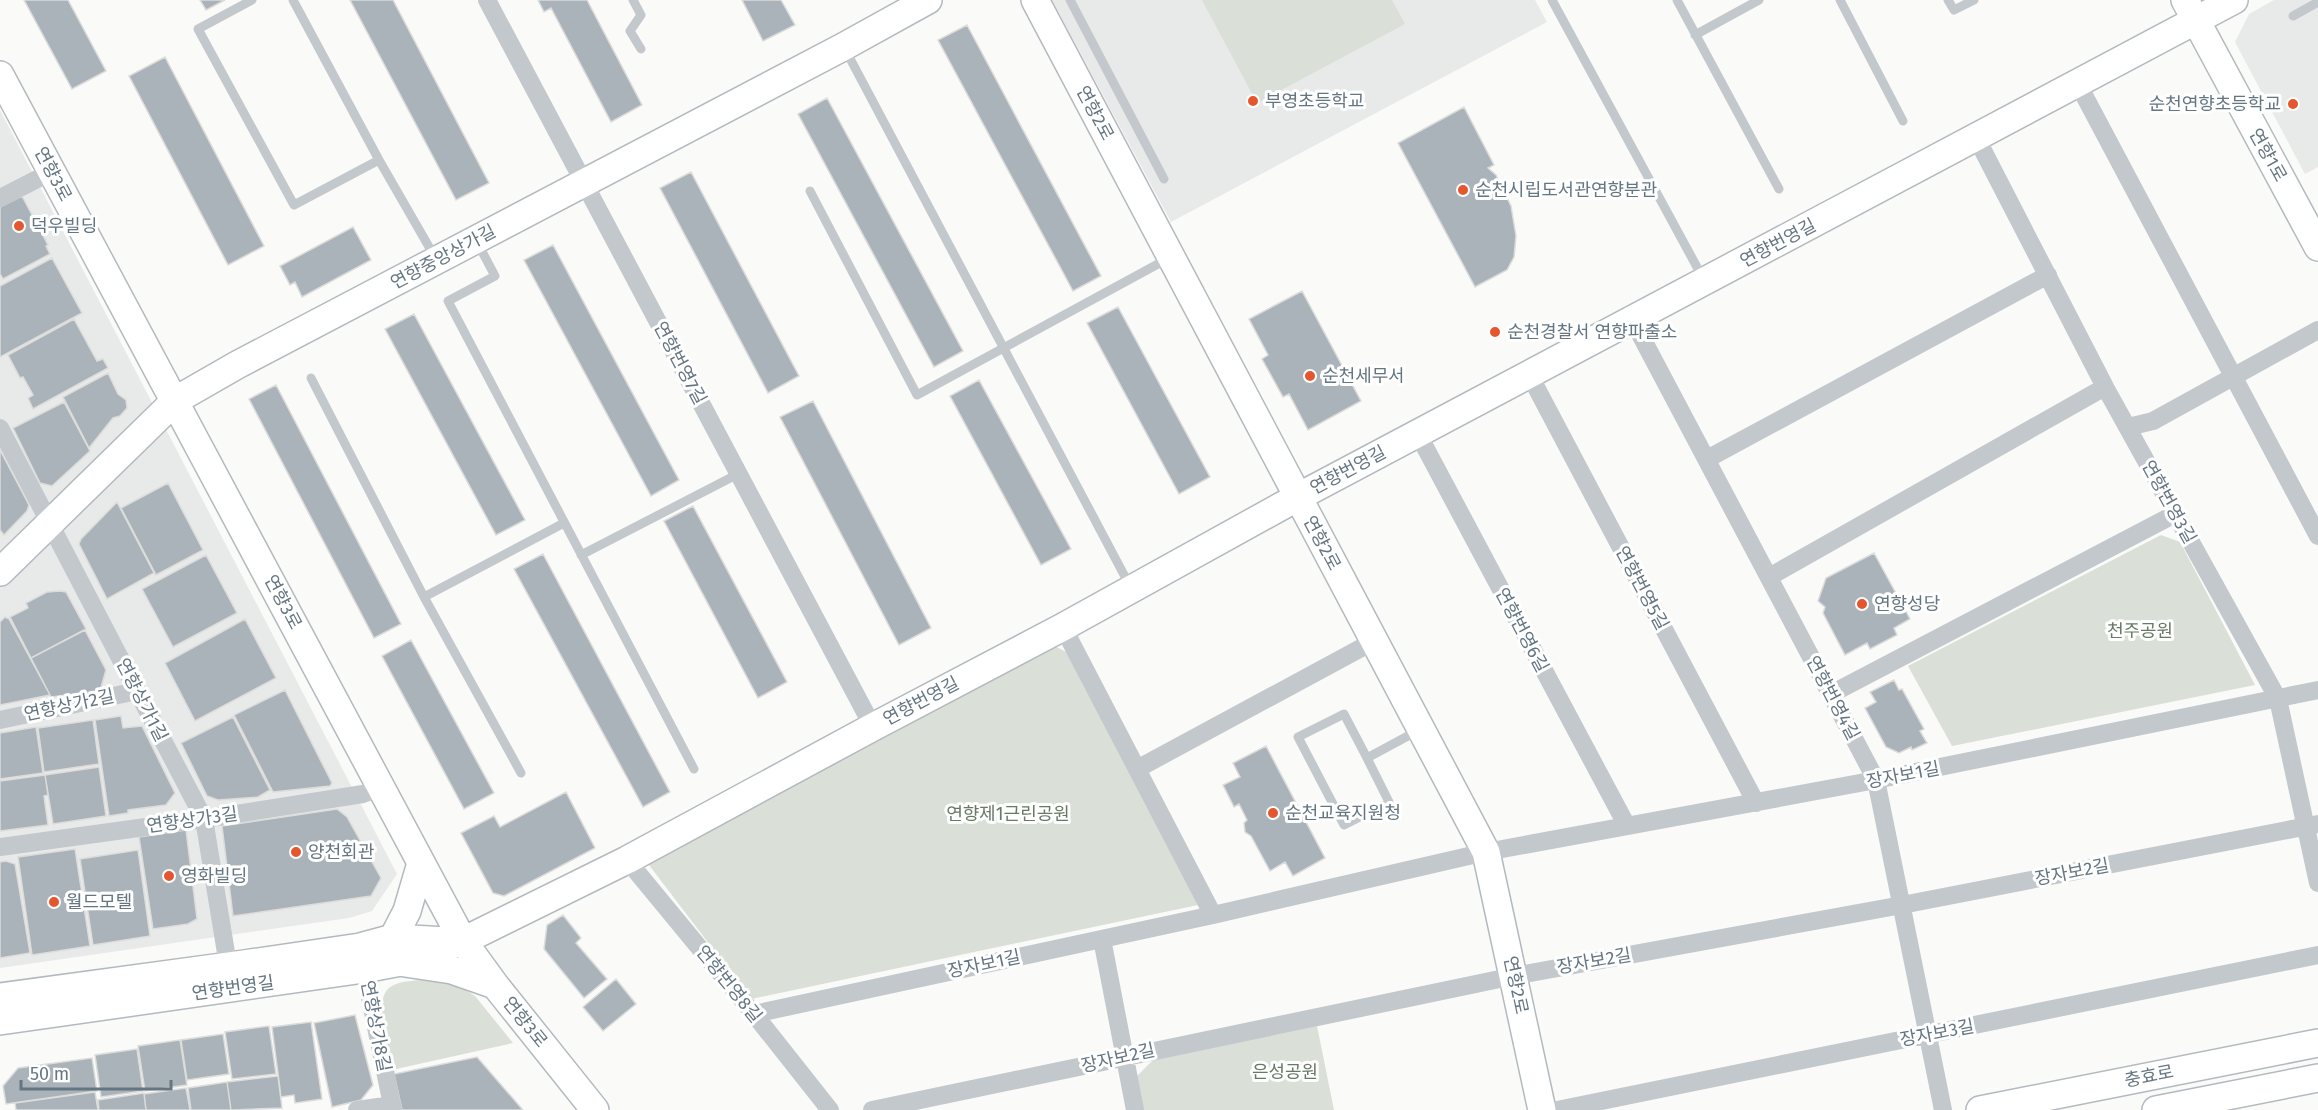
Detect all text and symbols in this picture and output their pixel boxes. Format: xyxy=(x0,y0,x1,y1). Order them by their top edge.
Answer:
street label: 연향2로 xyxy=(1072,82,1118,144)
place label: 부영초등학교 xyxy=(1265,90,1364,112)
place label: 순천연향초등학교 xyxy=(2149,93,2281,115)
marker: 부영초등학교 xyxy=(1246,94,1260,108)
marker: 순천연향초등학교 xyxy=(2286,97,2300,111)
street label: 연향1로 xyxy=(2244,125,2292,185)
street label: 연향3로 xyxy=(30,143,76,205)
place label: 순천시립도서관연향분관 xyxy=(1475,179,1658,201)
marker: 순천시립도서관연향분관 xyxy=(1456,183,1470,197)
street label: 연향번영길 xyxy=(1736,214,1820,272)
place label: 덕우빌딩 xyxy=(31,215,97,237)
marker: 덕우빌딩 xyxy=(12,219,26,233)
street label: 연향중앙상가길 xyxy=(387,220,499,294)
street label: 연향번영7길 xyxy=(649,318,711,408)
place label: 순천경찰서 연향파출소 xyxy=(1507,321,1677,343)
marker: 순천경찰서 연향파출소 xyxy=(1488,325,1502,339)
place label: 순천세무서 xyxy=(1322,365,1405,387)
marker: 순천세무서 xyxy=(1303,369,1317,383)
street label: 연향번영길 xyxy=(1306,441,1390,499)
street label: 연향번영3길 xyxy=(2137,457,2201,547)
street label: 연향2로 xyxy=(1299,512,1345,574)
street label: 연향번영5길 xyxy=(1611,542,1673,634)
street label: 연향3로 xyxy=(260,571,306,633)
street label: 연향번영6길 xyxy=(1491,584,1553,676)
place label: 연향성당 xyxy=(1874,593,1940,615)
marker: 연향성당 xyxy=(1855,597,1869,611)
park label: 천주공원 xyxy=(2107,620,2173,642)
street label: 연향번영4길 xyxy=(1802,652,1864,744)
street label: 연향상가1길 xyxy=(112,655,172,745)
street label: 연향번영길 xyxy=(879,672,963,730)
street label: 연향상가2길 xyxy=(22,685,116,725)
street label: 장자보1길 xyxy=(1865,757,1941,793)
place label: 순천교육지원청 xyxy=(1285,802,1401,824)
street label: 연향상가3길 xyxy=(145,803,239,837)
park label: 연향제1근린공원 xyxy=(946,803,1070,825)
marker: 순천교육지원청 xyxy=(1266,806,1280,820)
place label: 양천회관 xyxy=(308,841,375,863)
marker: 양천회관 xyxy=(289,845,303,859)
street label: 장자보2길 xyxy=(2033,854,2111,890)
place label: 영화빌딩 xyxy=(181,865,247,887)
marker: 영화빌딩 xyxy=(162,869,176,883)
place label: 월드모텔 xyxy=(66,891,132,913)
marker: 월드모텔 xyxy=(47,895,61,909)
street label: 연향번영8길 xyxy=(691,941,767,1027)
street label: 장자보2길 xyxy=(1555,944,1633,978)
street label: 장자보1길 xyxy=(945,946,1023,982)
street label: 연향2로 xyxy=(1499,954,1533,1016)
street label: 연향번영길 xyxy=(190,971,276,1005)
street label: 연향상가8길 xyxy=(356,978,396,1074)
street label: 연향3로 xyxy=(498,992,552,1052)
street label: 장자보3길 xyxy=(1898,1015,1976,1051)
street label: 장자보2길 xyxy=(1079,1039,1157,1077)
scale bar xyxy=(21,1053,171,1091)
street label: 충효로 xyxy=(2123,1060,2175,1092)
park label: 은성공원 xyxy=(1252,1061,1318,1083)
text: 50 m xyxy=(30,1063,69,1085)

